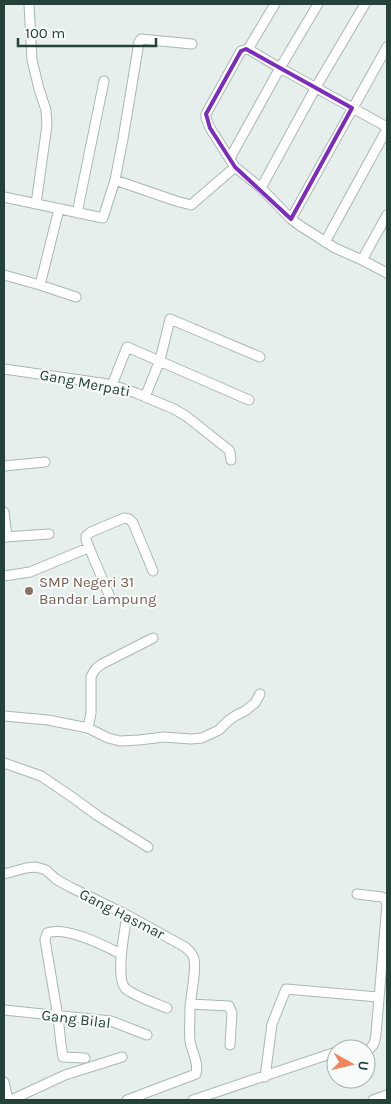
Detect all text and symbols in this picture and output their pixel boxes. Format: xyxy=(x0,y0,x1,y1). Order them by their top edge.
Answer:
scale bar xyxy=(18,15,155,47)
text: 100 m xyxy=(25,24,65,42)
street label: Gang Merpati xyxy=(38,365,132,401)
place label: SMP Negeri 31 Bandar Lampung xyxy=(39,573,157,608)
marker: SMP Negeri 31 Bandar Lampung xyxy=(23,585,35,597)
street label: Gang Hasmar xyxy=(77,885,168,943)
street label: Gang Bilal xyxy=(40,1006,112,1032)
north arrow xyxy=(326,1039,376,1089)
text: U xyxy=(354,1060,372,1072)

